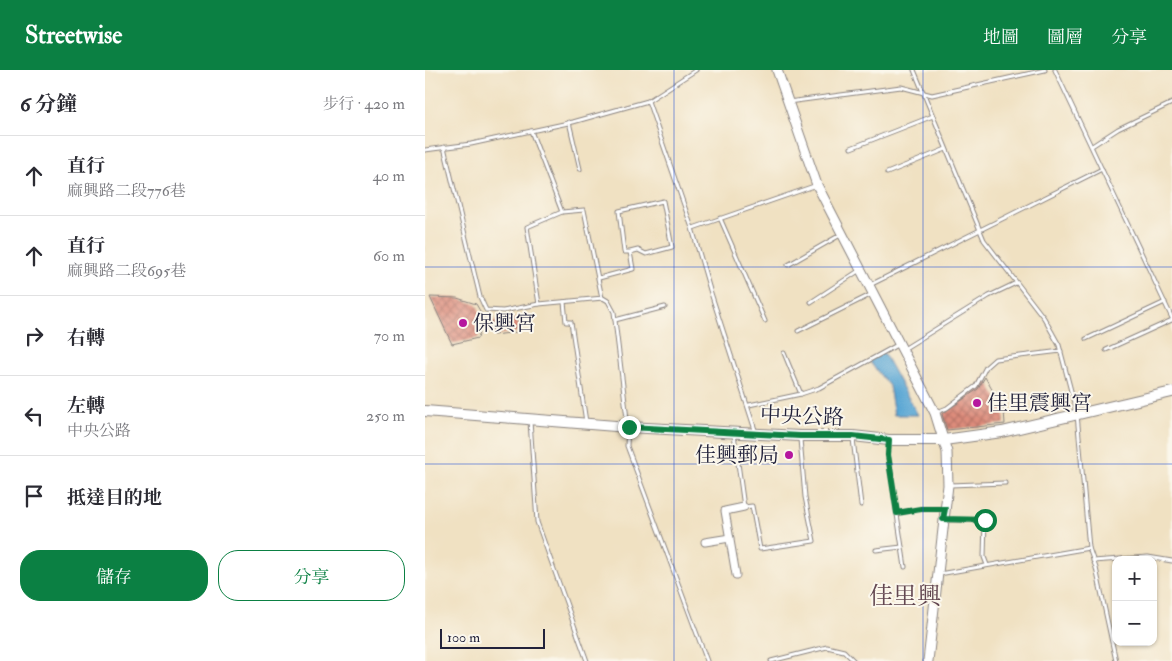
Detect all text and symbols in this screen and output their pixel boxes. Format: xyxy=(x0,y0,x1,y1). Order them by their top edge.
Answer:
text: Streetwise xyxy=(25,20,122,51)
text: 地圖 xyxy=(983,26,1019,49)
text: 圖層 xyxy=(1047,26,1083,49)
text: 分享 xyxy=(1111,26,1147,49)
text: 6 分鐘 xyxy=(20,91,77,118)
text: 步行 · 420 m xyxy=(322,94,405,114)
text: 直行 xyxy=(67,154,105,178)
icon: ahead xyxy=(20,162,48,190)
text: 40 m xyxy=(372,166,405,186)
text: 麻興路二段776巷 xyxy=(67,181,186,201)
text: 直行 xyxy=(67,234,105,258)
icon: ahead xyxy=(20,242,48,270)
text: 60 m xyxy=(373,246,405,266)
text: 麻興路二段695巷 xyxy=(67,261,186,281)
place label: 保興宮 xyxy=(473,310,536,337)
marker: 保興宮 xyxy=(457,317,469,329)
icon: right xyxy=(20,322,48,350)
text: 右轉 xyxy=(67,326,105,350)
text: 70 m xyxy=(374,326,405,346)
place label: 佳里震興宮 xyxy=(987,390,1092,417)
text: 左轉 xyxy=(67,394,105,418)
marker: 佳里震興宮 xyxy=(971,397,983,409)
icon: left xyxy=(20,402,48,430)
street label: 中央公路 xyxy=(760,402,844,431)
text: 250 m xyxy=(366,406,405,426)
route end xyxy=(618,416,641,439)
text: 中央公路 xyxy=(67,421,131,441)
place label: 佳興郵局 xyxy=(695,442,779,469)
marker: 佳興郵局 xyxy=(783,449,795,461)
icon: arrive xyxy=(20,482,48,510)
text: 抵達目的地 xyxy=(67,486,162,510)
route start xyxy=(974,509,997,532)
button: 儲存 xyxy=(20,550,208,601)
button: 分享 xyxy=(218,550,405,601)
map controls xyxy=(1112,556,1157,646)
button: + xyxy=(1112,556,1157,601)
district label: 佳里興 xyxy=(869,581,941,612)
button: − xyxy=(1112,601,1157,646)
scale bar xyxy=(440,626,545,649)
text: 100 m xyxy=(447,629,480,646)

